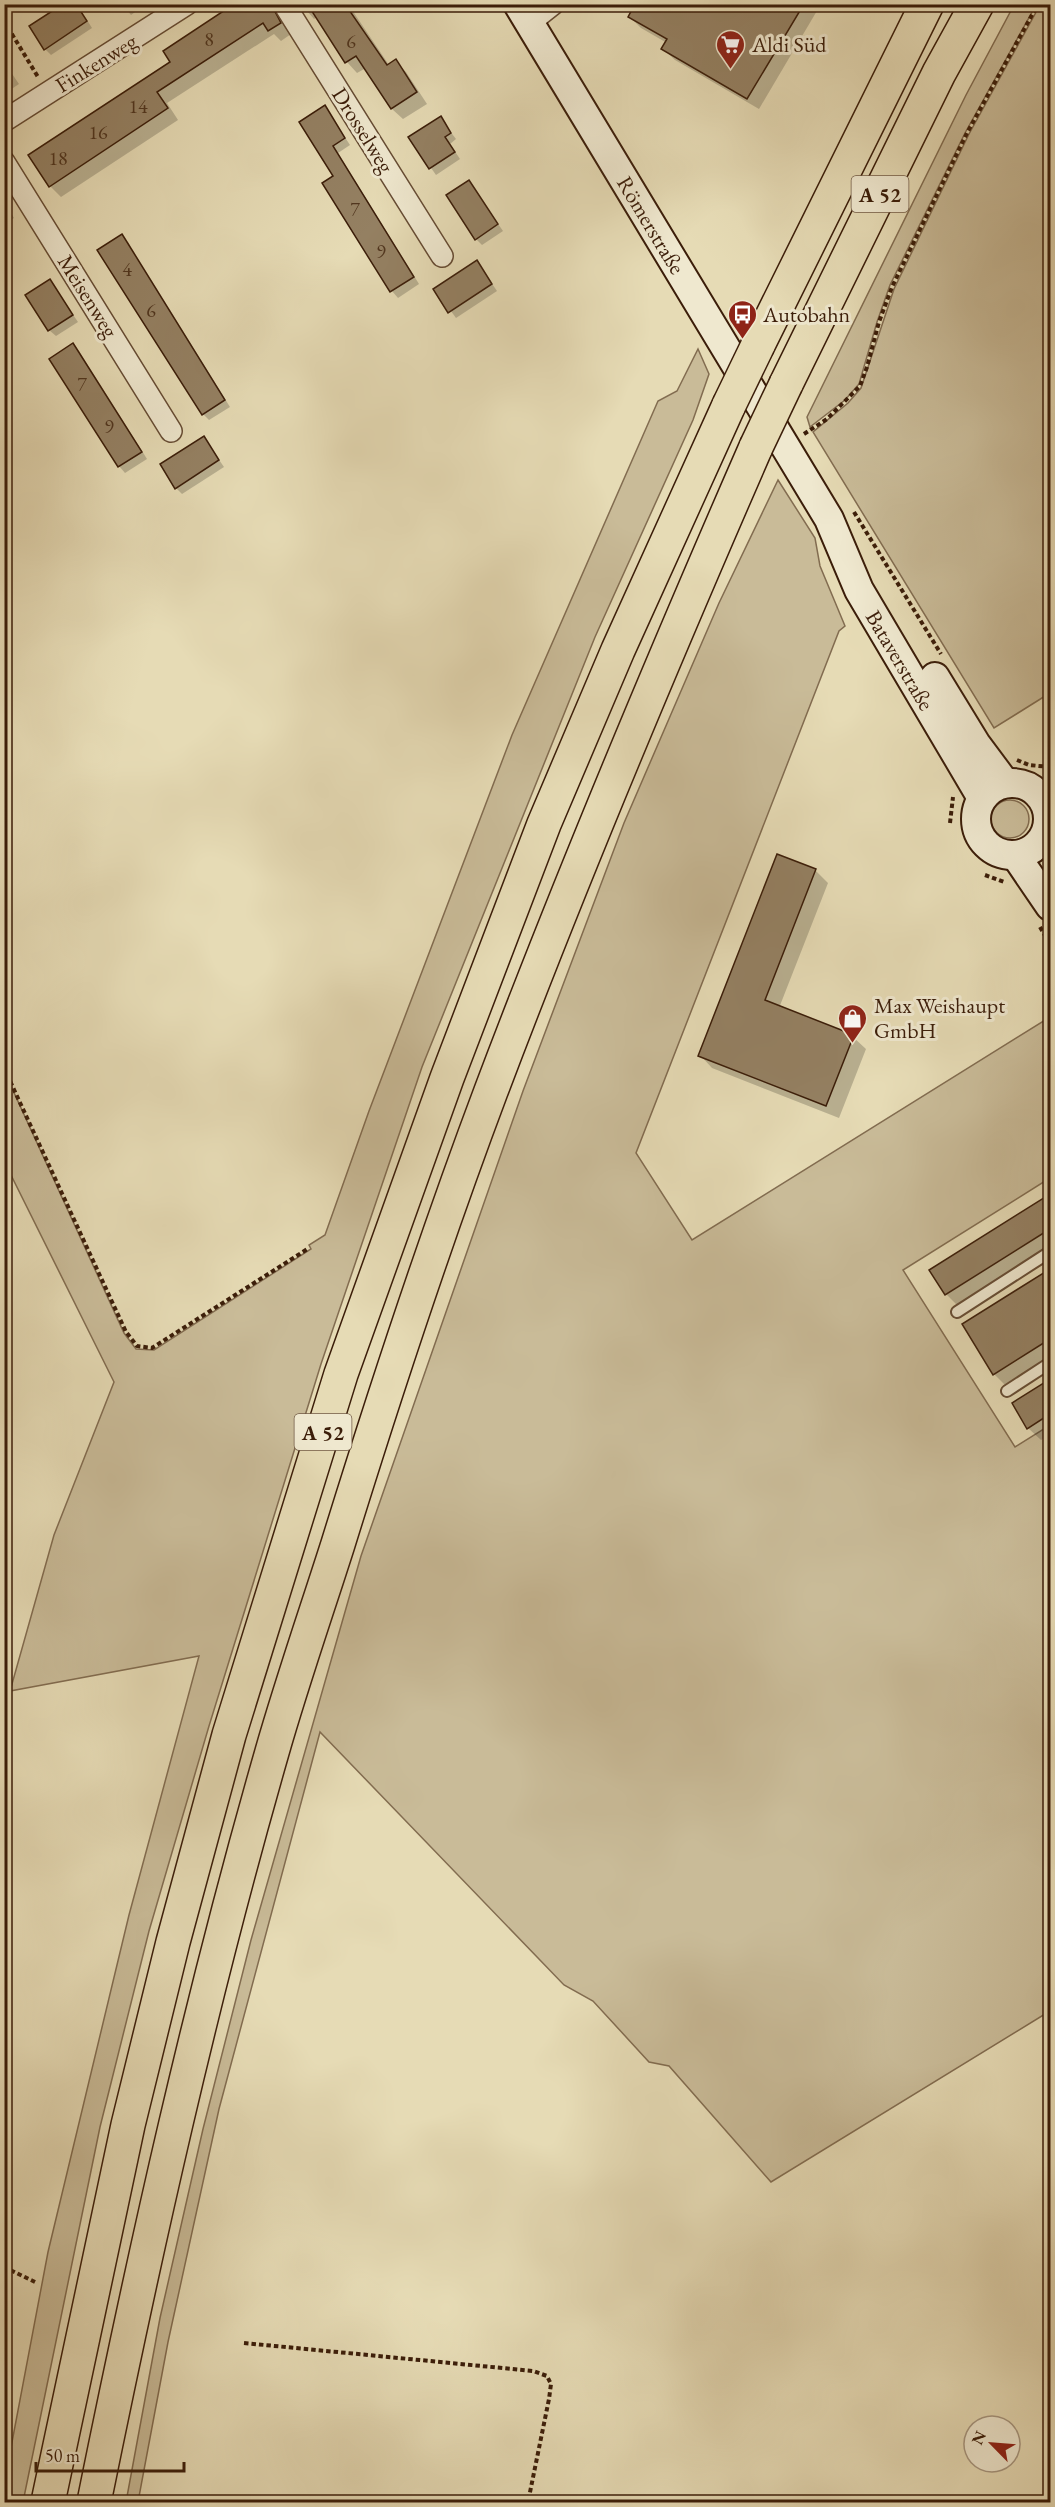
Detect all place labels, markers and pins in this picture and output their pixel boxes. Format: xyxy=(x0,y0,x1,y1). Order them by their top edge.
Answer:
supermarket icon: Aldi Süd xyxy=(715,28,747,70)
place label: Aldi Süd xyxy=(751,30,827,59)
bus stop icon: Autobahn xyxy=(726,298,758,340)
place label: Autobahn xyxy=(762,300,851,329)
place label: Max Weishaupt GmbH xyxy=(874,991,1005,1045)
shop icon: Max Weishaupt GmbH xyxy=(837,1002,869,1044)

